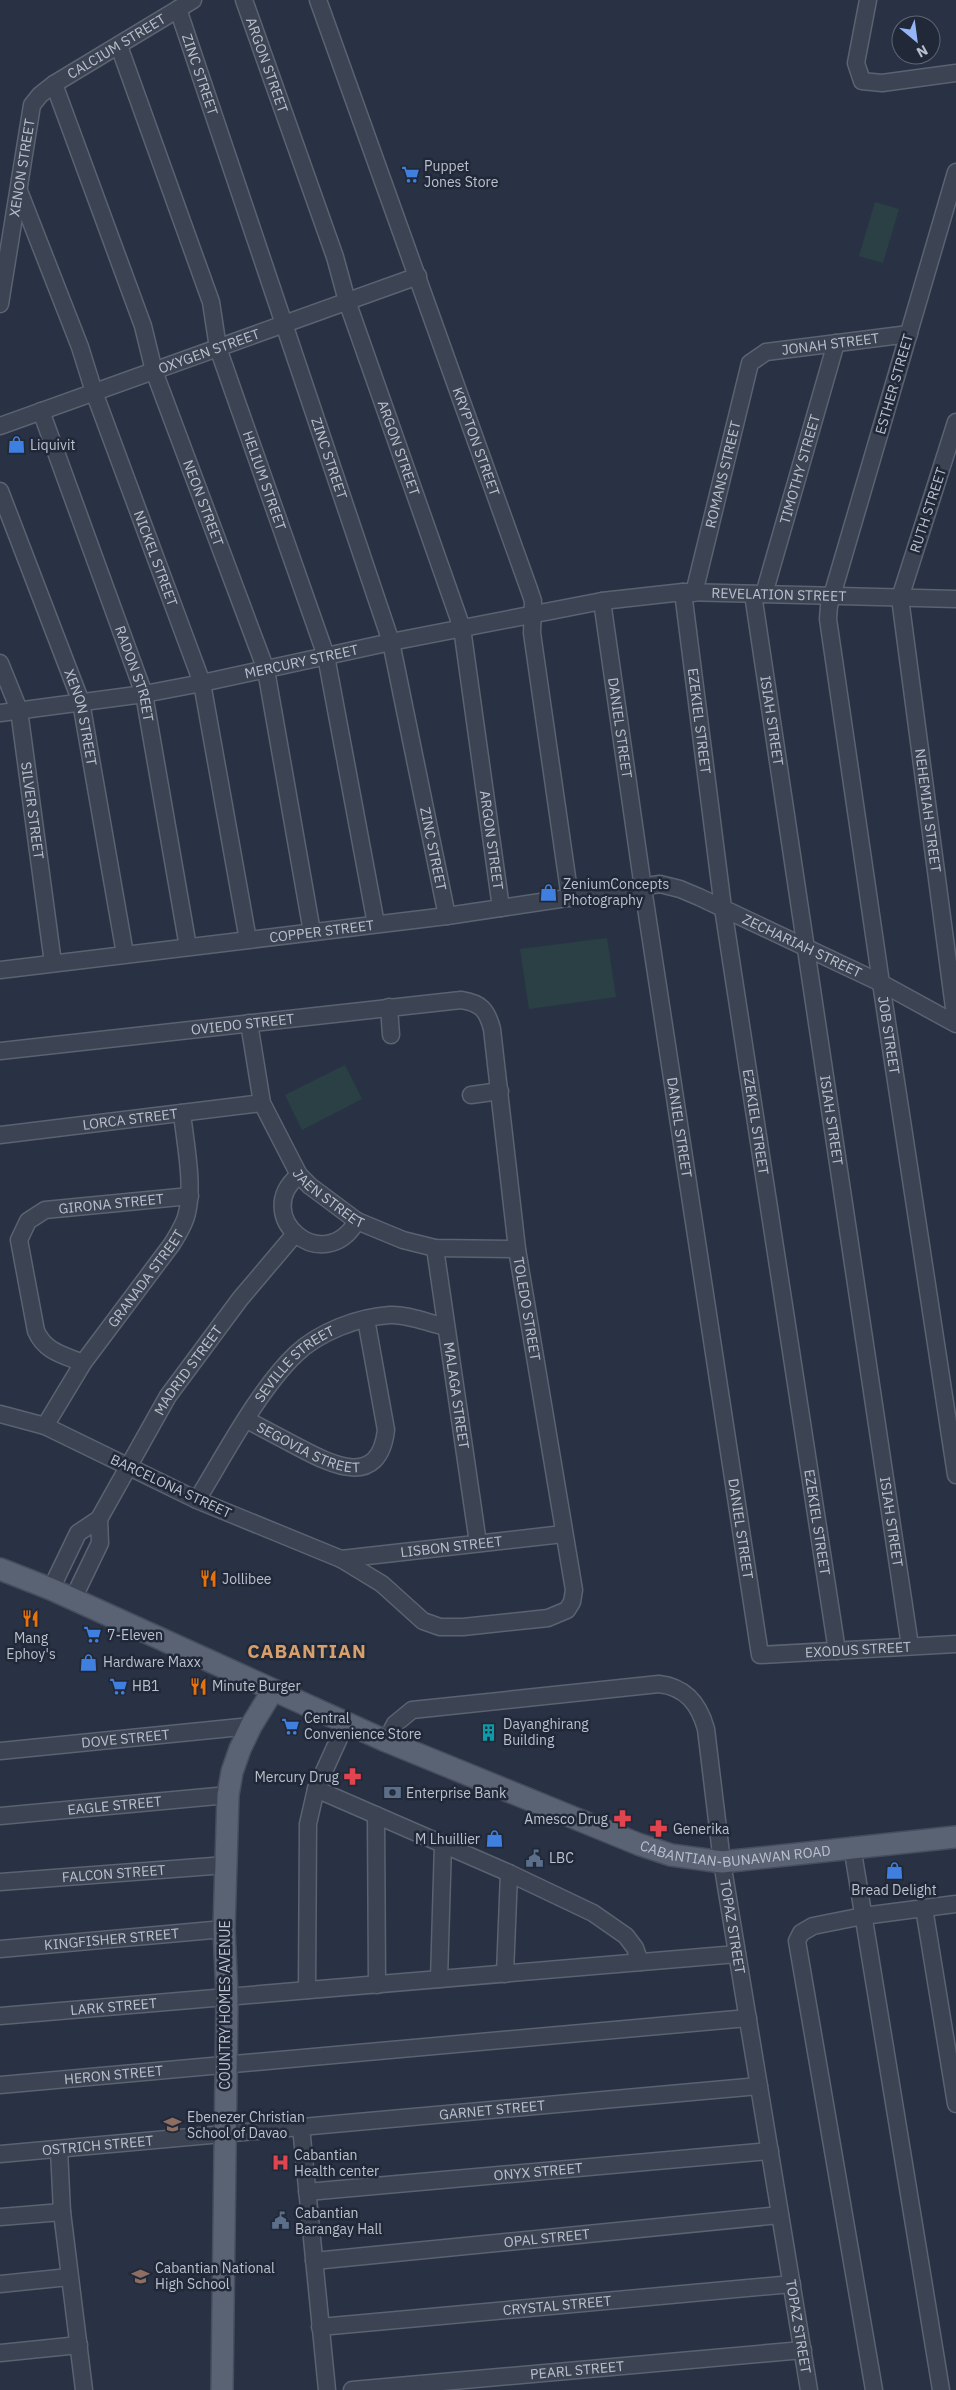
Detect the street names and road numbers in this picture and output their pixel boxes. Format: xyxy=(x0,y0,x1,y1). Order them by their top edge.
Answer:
street label: CALCIUM STREET xyxy=(64,10,169,83)
street label: ARGON STREET xyxy=(242,15,292,115)
street label: ZINC STREET xyxy=(178,31,222,118)
street label: XENON STREET xyxy=(5,117,39,218)
street label: OXYGEN STREET xyxy=(156,325,262,377)
street label: JONAH STREET xyxy=(780,329,880,359)
street label: ESTHER STREET xyxy=(871,332,917,436)
street label: KRYPTON STREET xyxy=(448,385,504,498)
street label: ARGON STREET xyxy=(374,398,424,498)
street label: TIMOTHY STREET xyxy=(776,412,824,526)
street label: ZINC STREET xyxy=(307,415,351,501)
street label: ROMANS STREET xyxy=(701,419,745,530)
street label: HELIUM STREET xyxy=(239,428,290,533)
street label: NEON STREET xyxy=(179,457,228,548)
street label: RUTH STREET xyxy=(906,465,950,555)
street label: NICKEL STREET xyxy=(130,508,182,609)
street label: REVELATION STREET xyxy=(711,584,847,605)
street label: RADON STREET xyxy=(111,623,158,723)
street label: MERCURY STREET xyxy=(243,640,360,683)
street label: XENON STREET xyxy=(60,667,101,767)
street label: EZEKIEL STREET xyxy=(684,667,715,775)
street label: ISIAH STREET xyxy=(756,674,788,767)
street label: DANIEL STREET xyxy=(604,676,636,779)
street label: NEHEMIAH STREET xyxy=(911,748,945,873)
street label: SILVER STREET xyxy=(17,761,48,860)
street label: ARGON STREET xyxy=(476,789,507,891)
street label: ZINC STREET xyxy=(416,805,451,892)
street label: ZECHARIAH STREET xyxy=(740,910,865,982)
street label: COPPER STREET xyxy=(268,916,375,946)
street label: JOB STREET xyxy=(874,995,904,1076)
street label: OVIEDO STREET xyxy=(190,1010,295,1039)
street label: EZEKIEL STREET xyxy=(739,1068,773,1176)
street label: ISIAH STREET xyxy=(816,1074,847,1166)
street label: DANIEL STREET xyxy=(663,1076,696,1179)
street label: LORCA STREET xyxy=(81,1104,179,1134)
street label: JAEN STREET xyxy=(289,1166,367,1232)
street label: GIRONA STREET xyxy=(58,1190,165,1218)
street label: GRANADA STREET xyxy=(104,1226,188,1331)
street label: TOLEDO STREET xyxy=(509,1256,545,1362)
street label: MADRID STREET xyxy=(150,1322,226,1418)
street label: SEVILLE STREET xyxy=(250,1322,337,1406)
street label: MALAGA STREET xyxy=(440,1341,473,1450)
street label: SEGOVIA STREET xyxy=(254,1418,360,1477)
street label: BARCELONA STREET xyxy=(108,1450,234,1522)
street label: EZEKIEL STREET xyxy=(800,1468,834,1576)
street label: ISIAH STREET xyxy=(876,1475,907,1568)
street label: DANIEL STREET xyxy=(724,1477,757,1580)
street label: LISBON STREET xyxy=(399,1532,503,1561)
street label: EXODUS STREET xyxy=(805,1638,912,1661)
street label: DOVE STREET xyxy=(80,1725,170,1752)
street label: EAGLE STREET xyxy=(67,1792,162,1819)
street label: CABANTIAN-BUNAWAN ROAD xyxy=(638,1836,832,1871)
street label: FALCON STREET xyxy=(61,1861,166,1886)
street label: TOPAZ STREET xyxy=(716,1878,749,1975)
street label: COUNTRY HOMES AVENUE xyxy=(216,1920,234,2090)
street label: KINGFISHER STREET xyxy=(43,1924,180,1954)
street label: LARK STREET xyxy=(70,1994,158,2019)
street label: HERON STREET xyxy=(63,2061,164,2088)
street label: GARNET STREET xyxy=(438,2096,546,2124)
street label: OSTRICH STREET xyxy=(41,2131,154,2159)
street label: ONYX STREET xyxy=(493,2159,583,2184)
street label: OPAL STREET xyxy=(503,2225,591,2251)
street label: TOPAZ STREET xyxy=(782,2278,815,2375)
street label: CRYSTAL STREET xyxy=(502,2292,612,2319)
street label: PEARL STREET xyxy=(529,2357,625,2383)

